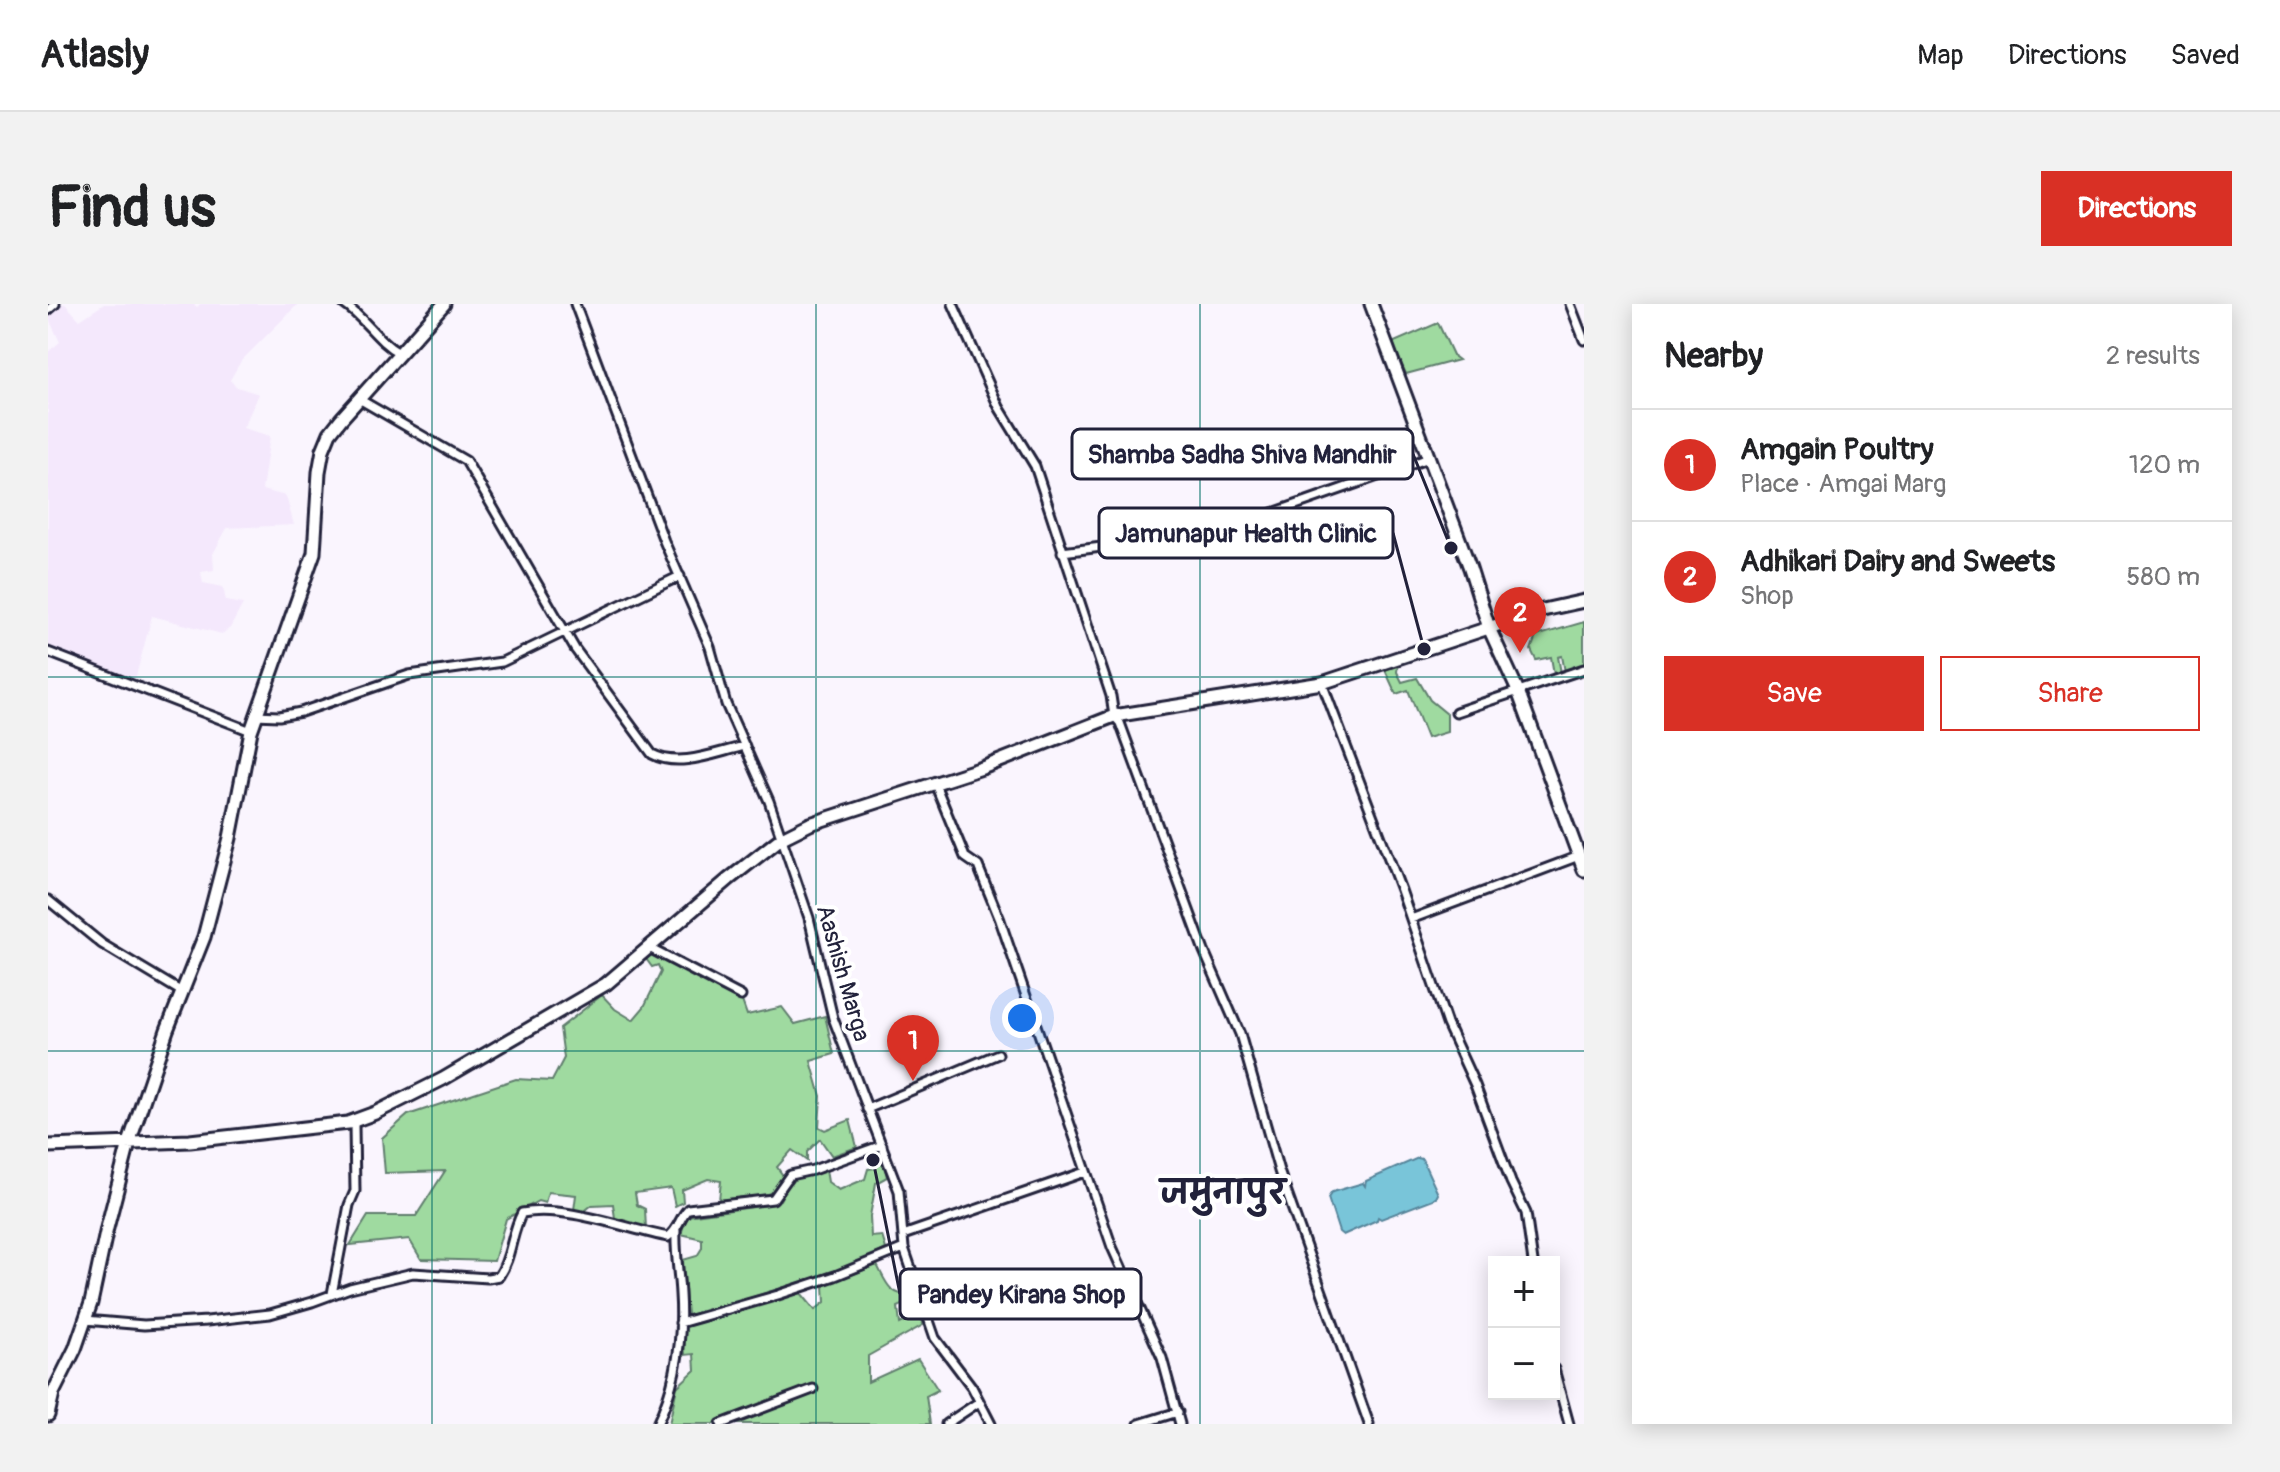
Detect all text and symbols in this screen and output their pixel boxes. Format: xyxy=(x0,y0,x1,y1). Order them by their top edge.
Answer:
text: Atlasly xyxy=(40,31,149,79)
text: Map xyxy=(1917,38,1964,73)
text: Directions xyxy=(2008,38,2127,73)
text: Saved xyxy=(2171,38,2240,73)
button: Directions xyxy=(2041,171,2232,246)
text: Find us xyxy=(48,174,216,243)
text: Nearby xyxy=(1664,335,1763,378)
text: 2 results xyxy=(2106,340,2200,372)
callout: Shamba Sadha Shiva Mandhir xyxy=(1072,429,1413,479)
text: Amgain Poultry xyxy=(1740,431,1934,468)
text: Shamba Sadha Shiva Mandhir xyxy=(1087,439,1397,471)
text: 1 xyxy=(1685,449,1695,481)
text: 120 m xyxy=(2129,449,2200,481)
text: Place · Amgai Marg xyxy=(1740,468,1946,500)
callout: Jamunapur Health Clinic xyxy=(1099,508,1393,558)
text: Jamunapur Health Clinic xyxy=(1115,518,1377,550)
text: Adhikari Dairy and Sweets xyxy=(1740,543,2055,580)
text: 2 xyxy=(1683,561,1697,593)
text: 580 m xyxy=(2126,561,2200,593)
text: Shop xyxy=(1740,580,1794,612)
pin: 2 xyxy=(1494,587,1546,653)
button: Save xyxy=(1664,656,1924,731)
button: Share xyxy=(1940,656,2200,731)
street label: Aashish Marga xyxy=(810,901,876,1045)
your location xyxy=(1002,998,1042,1038)
pin: 1 xyxy=(887,1015,939,1081)
district label: जमुनापुर xyxy=(1157,1173,1288,1217)
map controls xyxy=(1488,1256,1560,1400)
button: + xyxy=(1488,1256,1560,1328)
callout: Pandey Kirana Shop xyxy=(900,1269,1141,1319)
text: Pandey Kirana Shop xyxy=(916,1279,1126,1311)
button: − xyxy=(1488,1328,1560,1400)

